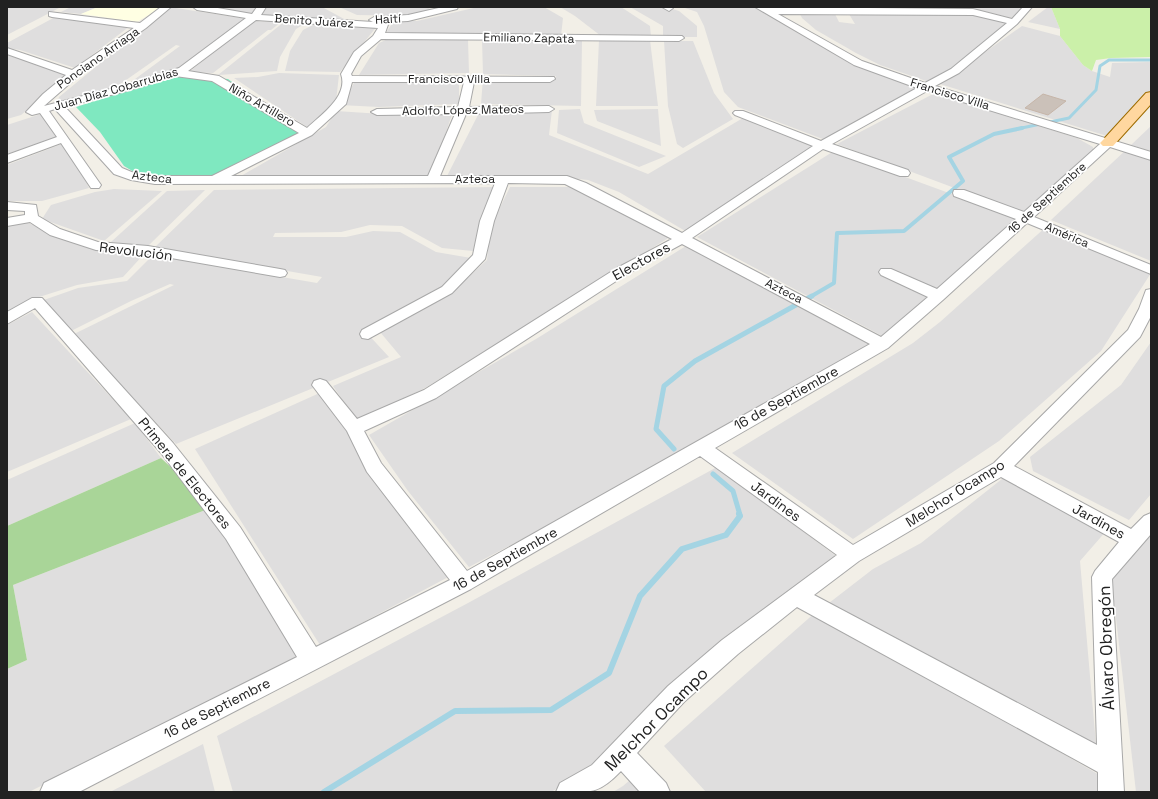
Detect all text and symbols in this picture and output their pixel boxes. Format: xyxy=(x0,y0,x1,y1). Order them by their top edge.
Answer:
street label: Benito Juárez xyxy=(274,10,354,32)
street label: Haití xyxy=(375,10,402,28)
street label: Ponciano Arriaga xyxy=(54,23,143,92)
street label: Emiliano Zapata xyxy=(483,29,575,47)
street label: Juan Díaz Cobarrubias xyxy=(52,64,180,114)
street label: Francisco Villa xyxy=(408,71,490,87)
street label: Francisco Villa xyxy=(908,74,992,114)
street label: Niño Artillero xyxy=(226,80,298,130)
street label: Adolfo López Mateos xyxy=(402,101,524,119)
street label: 16 de Septiembre xyxy=(1004,158,1090,238)
street label: Azteca xyxy=(131,167,173,187)
street label: Azteca xyxy=(455,171,495,187)
street label: América xyxy=(1042,219,1092,251)
street label: Revolución xyxy=(98,238,174,264)
street label: Electores xyxy=(609,238,673,284)
street label: Azteca xyxy=(762,275,806,307)
street label: 16 de Septiembre xyxy=(730,362,842,434)
street label: Primera de Electores xyxy=(134,414,236,532)
street label: Melchor Ocampo xyxy=(902,455,1008,531)
street label: Jardines xyxy=(747,477,805,525)
street label: Jardines xyxy=(1069,499,1129,543)
street label: 16 de Septiembre xyxy=(449,523,561,595)
street label: Álvaro Obregón xyxy=(1093,585,1119,711)
street label: Melchor Ocampo xyxy=(599,662,713,776)
street label: 16 de Septiembre xyxy=(161,673,273,743)

